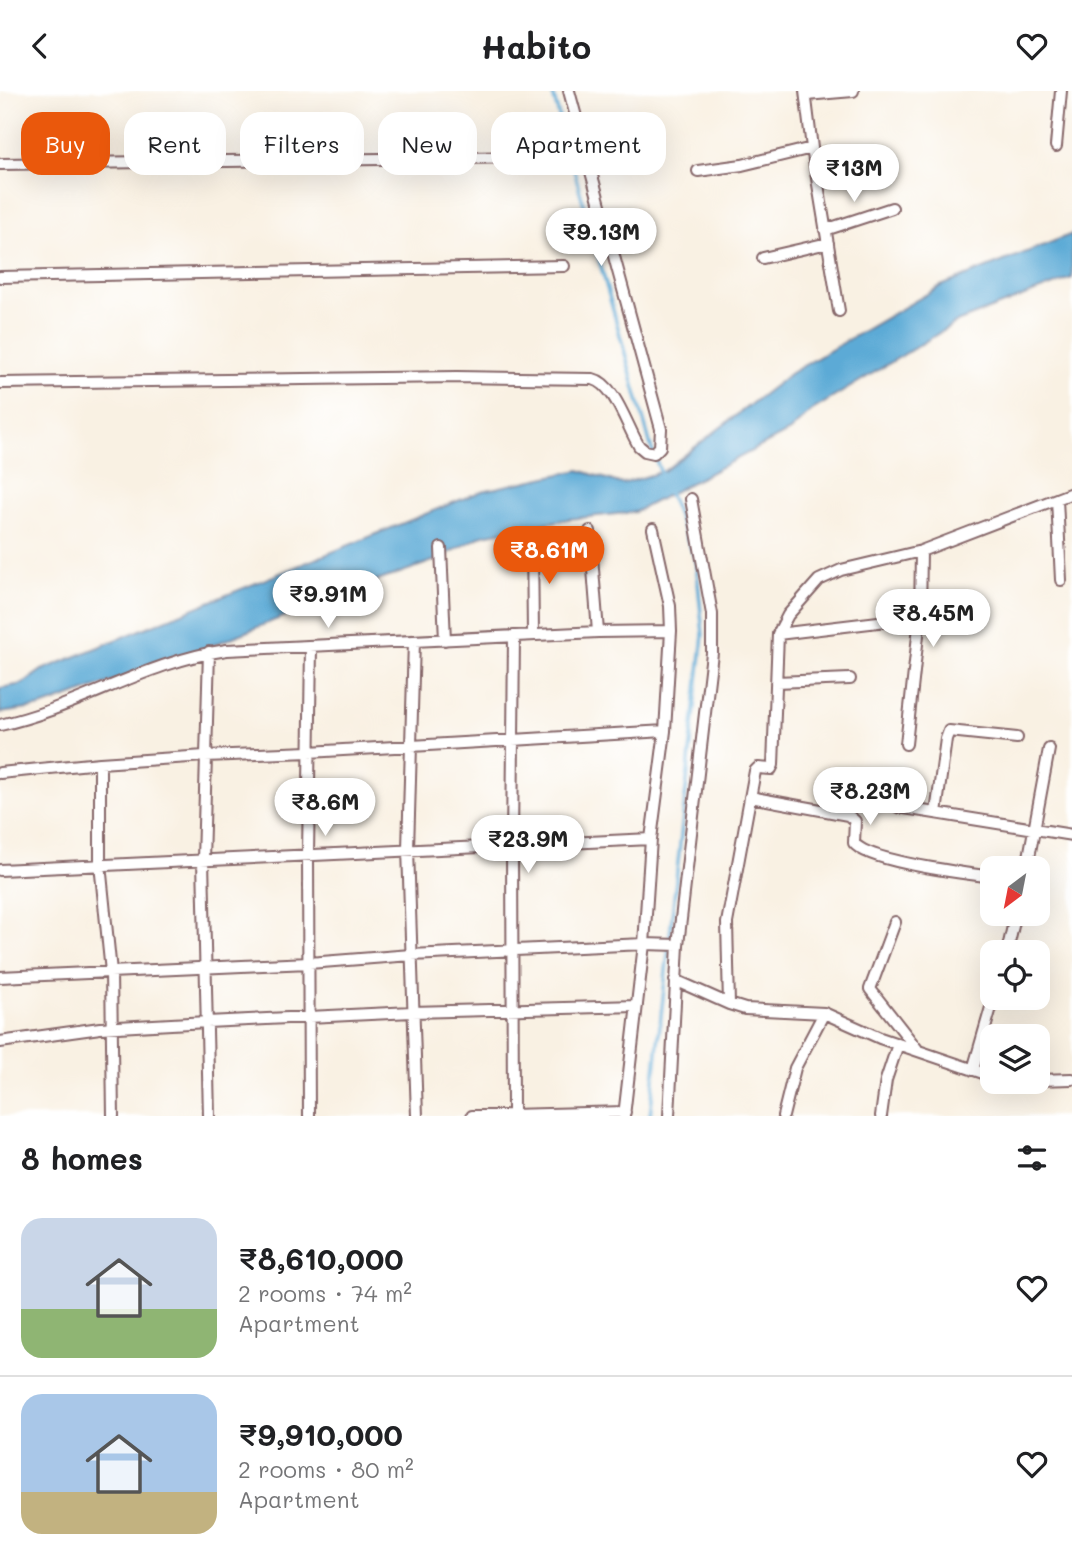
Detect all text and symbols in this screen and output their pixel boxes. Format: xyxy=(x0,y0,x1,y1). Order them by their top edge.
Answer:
text: Habito xyxy=(481,25,591,67)
icon: back xyxy=(21,27,59,65)
icon: heart xyxy=(1013,27,1051,65)
chip: Buy xyxy=(21,112,110,175)
chip: Rent xyxy=(124,112,226,175)
chip: Filters xyxy=(240,112,364,175)
chip: New xyxy=(378,112,477,175)
chip: Apartment xyxy=(491,112,666,175)
pin: ₹13M xyxy=(813,145,895,204)
text: ₹13M xyxy=(825,152,883,182)
pin: ₹9.13M xyxy=(544,209,658,268)
text: ₹9.13M xyxy=(562,216,640,246)
pin: ₹8.61M xyxy=(492,526,606,586)
text: ₹8.61M xyxy=(509,534,589,564)
pin: ₹9.91M xyxy=(271,571,385,630)
text: ₹9.91M xyxy=(289,578,367,608)
pin: ₹8.45M xyxy=(876,589,990,649)
text: ₹8.45M xyxy=(891,597,975,627)
pin: ₹8.23M xyxy=(813,767,927,827)
text: ₹8.23M xyxy=(829,775,911,805)
pin: ₹8.6M xyxy=(276,779,374,838)
text: ₹8.6M xyxy=(290,786,360,816)
pin: ₹23.9M xyxy=(471,815,585,875)
text: ₹23.9M xyxy=(487,823,569,853)
north arrow xyxy=(980,856,1050,926)
map controls xyxy=(980,856,1050,1094)
button: locate xyxy=(980,940,1050,1010)
button: layers xyxy=(980,1024,1050,1094)
text: 8 homes xyxy=(21,1138,143,1178)
icon: filters xyxy=(1013,1139,1051,1177)
text: ₹8,610,000 xyxy=(238,1238,403,1278)
icon: home xyxy=(77,1246,161,1330)
icon: heart xyxy=(1013,1269,1051,1307)
text: 2 rooms · 74 m² xyxy=(238,1278,412,1308)
text: Apartment xyxy=(238,1308,360,1338)
text: ₹9,910,000 xyxy=(238,1414,403,1454)
icon: home xyxy=(77,1422,161,1506)
icon: heart xyxy=(1013,1445,1051,1483)
text: 2 rooms · 80 m² xyxy=(238,1454,414,1484)
text: Apartment xyxy=(238,1484,360,1514)

